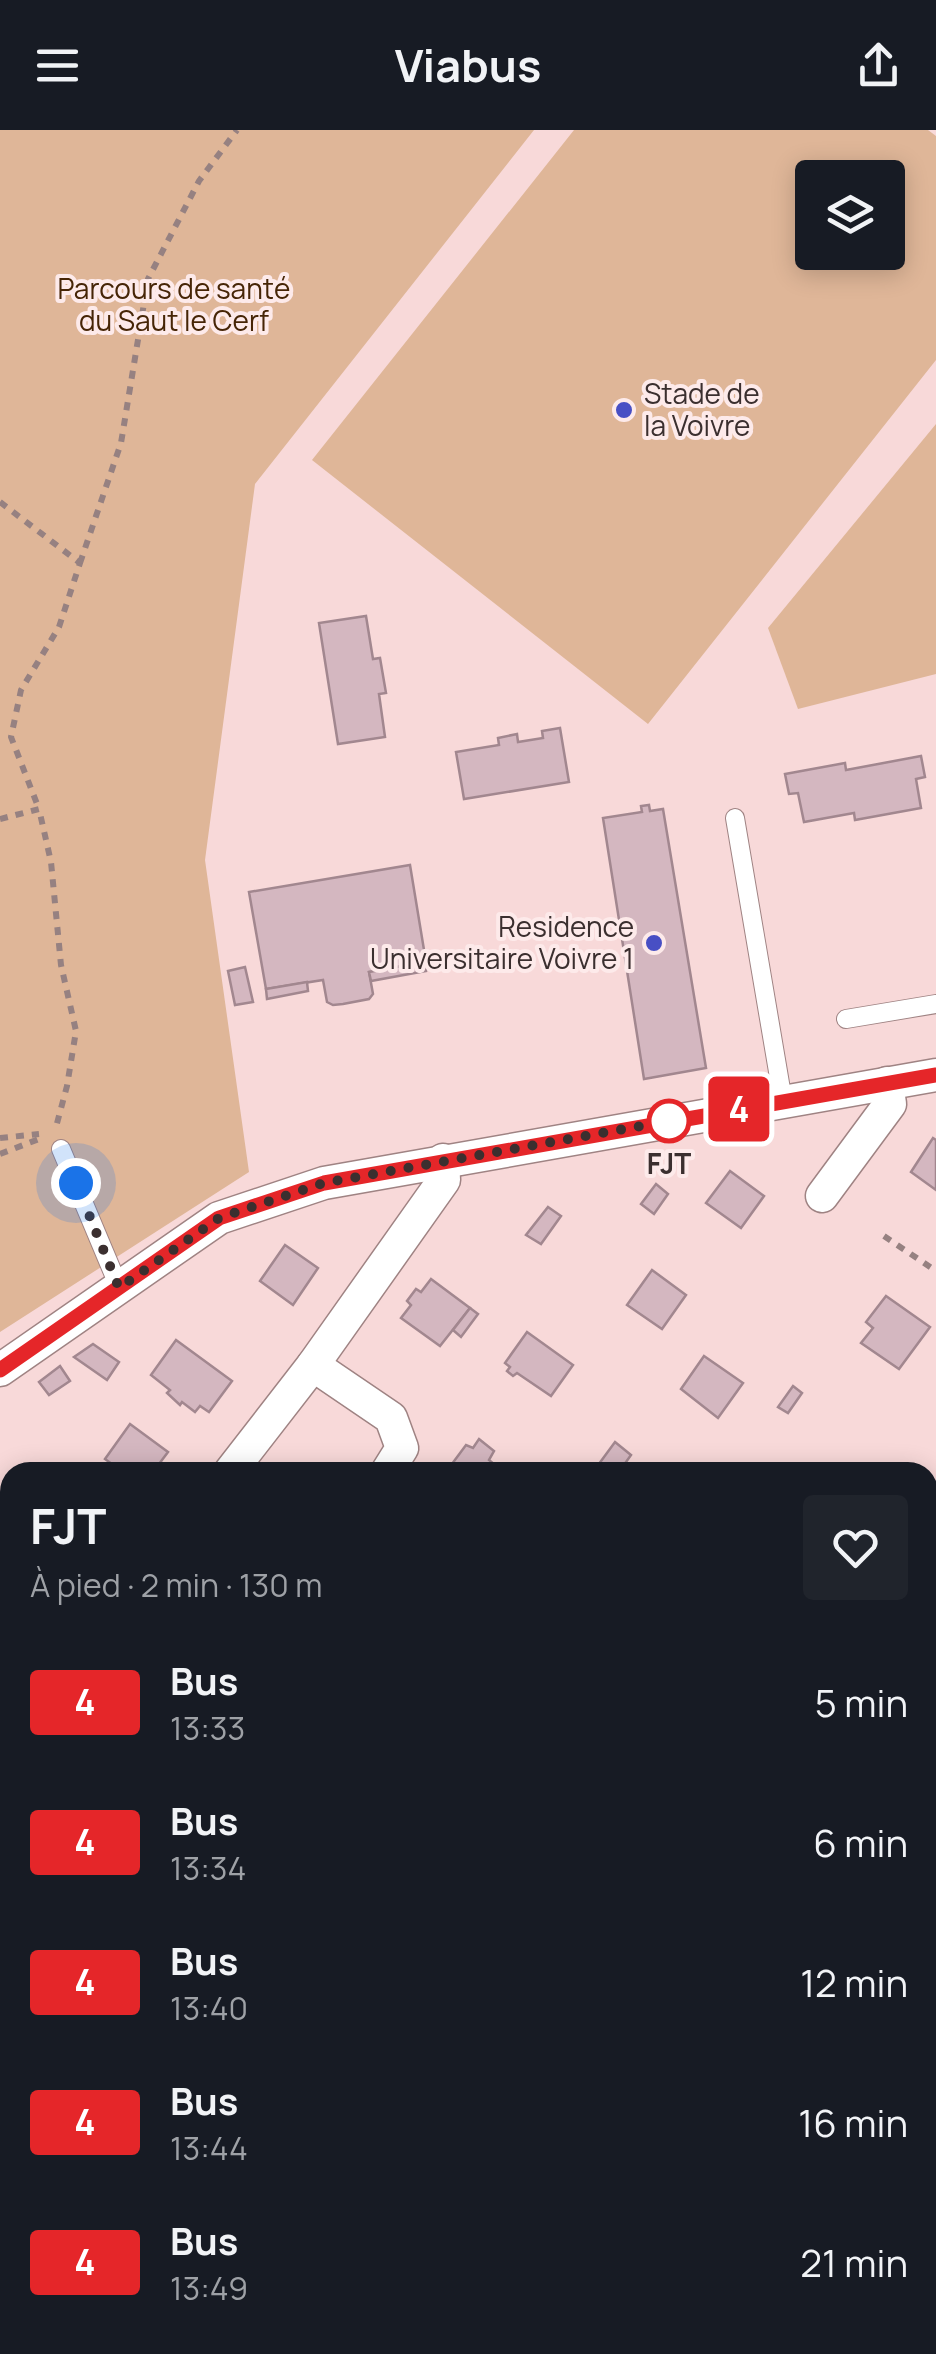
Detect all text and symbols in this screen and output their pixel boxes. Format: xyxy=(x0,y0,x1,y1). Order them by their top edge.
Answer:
text: Viabus xyxy=(395,34,541,96)
icon: menu xyxy=(30,38,85,93)
icon: share xyxy=(851,38,906,93)
map controls xyxy=(795,160,905,270)
button: layers xyxy=(795,160,905,270)
park label: Parcours de santé du Saut le Cerf xyxy=(58,269,290,339)
place label: Stade de la Voivre xyxy=(644,374,760,444)
marker: Stade de la Voivre xyxy=(613,399,635,421)
place label: Residence Universitaire Voivre 1 xyxy=(370,907,634,977)
marker: Residence Universitaire Voivre 1 xyxy=(643,932,665,954)
line badge: 4 xyxy=(706,1076,772,1142)
text: 4 xyxy=(728,1085,750,1133)
marker: FJT xyxy=(648,1100,690,1142)
place label: FJT xyxy=(647,1144,691,1182)
your location xyxy=(51,1158,101,1208)
text: FJT xyxy=(30,1493,106,1558)
button: heart xyxy=(803,1495,908,1600)
text: À pied · 2 min · 130 m xyxy=(30,1563,322,1607)
text: Bus xyxy=(170,1654,238,1706)
text: 5 min xyxy=(815,1676,908,1728)
text: 4 xyxy=(74,1678,96,1726)
text: 13:33 xyxy=(170,1706,245,1750)
text: Bus xyxy=(170,1794,238,1846)
text: 6 min xyxy=(813,1816,908,1868)
text: 4 xyxy=(74,1818,96,1866)
text: 13:34 xyxy=(170,1846,246,1890)
text: Bus xyxy=(170,1934,238,1986)
text: 12 min xyxy=(800,1956,908,2008)
text: 4 xyxy=(74,1958,96,2006)
text: 13:40 xyxy=(170,1986,248,2030)
text: Bus xyxy=(170,2074,238,2126)
text: 16 min xyxy=(798,2096,908,2148)
text: 4 xyxy=(74,2098,96,2146)
text: 13:44 xyxy=(170,2126,248,2170)
text: Bus xyxy=(170,2214,238,2266)
text: 21 min xyxy=(800,2236,908,2288)
text: 4 xyxy=(74,2238,96,2286)
text: 13:49 xyxy=(170,2266,248,2310)

